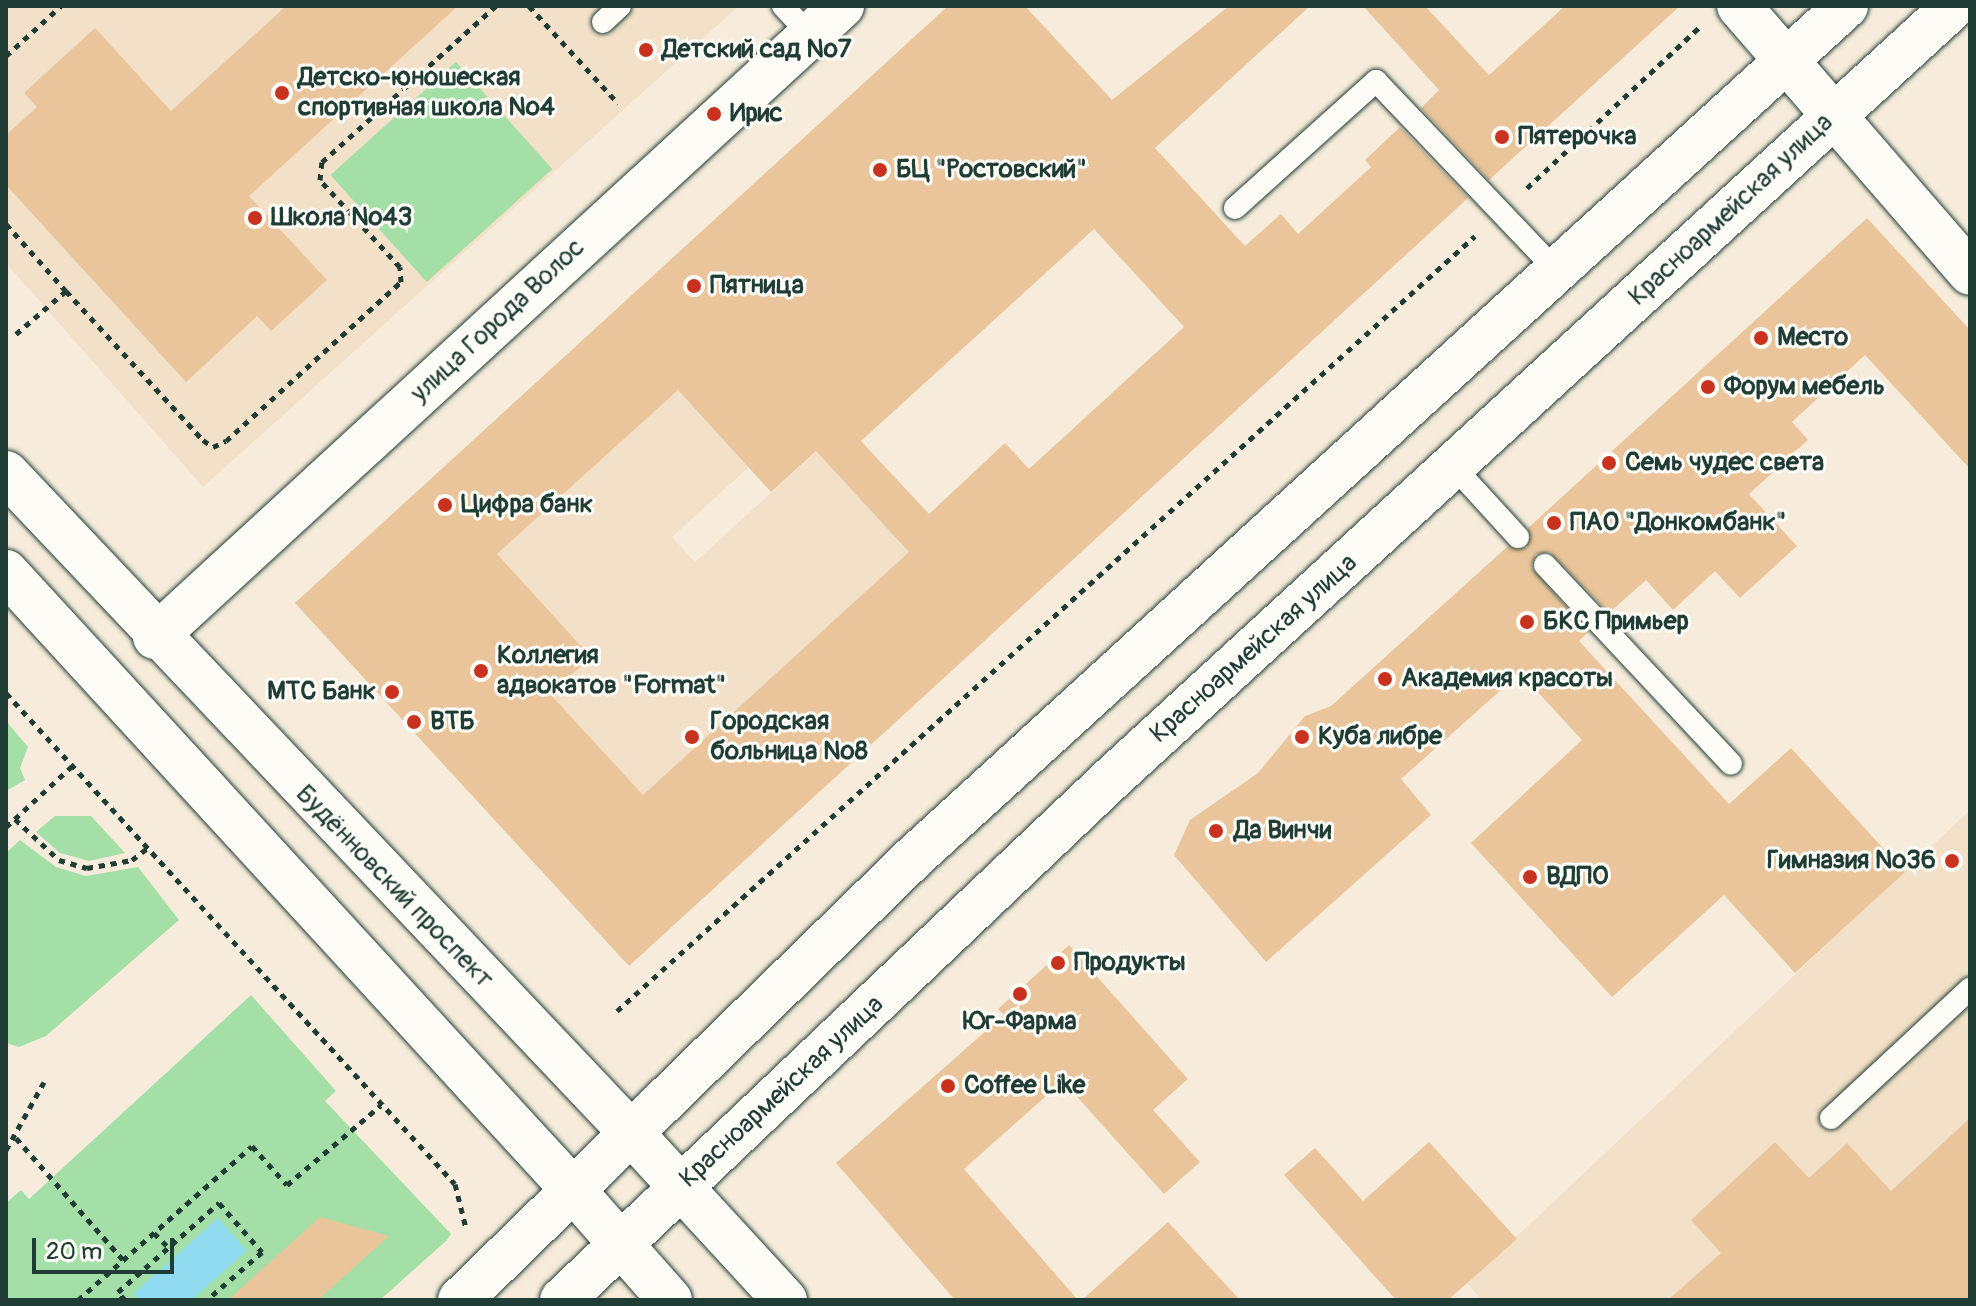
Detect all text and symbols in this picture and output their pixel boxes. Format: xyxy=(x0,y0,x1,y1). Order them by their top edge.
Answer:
place label: Детский сад №7 xyxy=(662,34,852,66)
marker: Детский сад №7 xyxy=(637,41,655,59)
place label: Детско-юношеская спортивная школа №4 xyxy=(298,62,555,124)
marker: Детско-юношеская спортивная школа №4 xyxy=(273,84,291,102)
place label: Ирис xyxy=(730,98,783,130)
marker: Ирис xyxy=(705,105,723,123)
street label: Красноармейская улица xyxy=(1623,107,1839,313)
place label: Пятерочка xyxy=(1518,121,1637,153)
marker: Пятерочка xyxy=(1493,128,1511,146)
place label: БЦ "Ростовский" xyxy=(896,154,1087,186)
marker: БЦ "Ростовский" xyxy=(871,161,889,179)
place label: Школа №43 xyxy=(271,202,412,234)
marker: Школа №43 xyxy=(246,209,264,227)
street label: улица Города Волос xyxy=(405,233,591,409)
place label: Пятница xyxy=(710,270,804,302)
marker: Пятница xyxy=(685,277,703,295)
place label: Место xyxy=(1777,322,1848,354)
marker: Место xyxy=(1752,329,1770,347)
place label: Форум мебель xyxy=(1724,371,1885,403)
marker: Форум мебель xyxy=(1699,378,1717,396)
place label: Семь чудес света xyxy=(1625,447,1824,479)
marker: Семь чудес света xyxy=(1600,454,1618,472)
place label: Цифра банк xyxy=(461,489,593,521)
marker: Цифра банк xyxy=(436,496,454,514)
place label: ПАО "Донкомбанк" xyxy=(1570,507,1786,539)
marker: ПАО "Донкомбанк" xyxy=(1545,514,1563,532)
street label: Красноармейская улица xyxy=(1144,548,1364,750)
place label: БКС Примьер xyxy=(1543,606,1689,638)
marker: БКС Примьер xyxy=(1518,613,1536,631)
place label: Коллегия адвокатов "Format" xyxy=(497,640,726,702)
marker: Коллегия адвокатов "Format" xyxy=(472,662,490,680)
place label: Академия красоты xyxy=(1401,663,1613,695)
marker: Академия красоты xyxy=(1376,670,1394,688)
place label: МТС Банк xyxy=(267,676,376,708)
marker: МТС Банк xyxy=(383,683,401,701)
place label: ВТБ xyxy=(430,706,475,738)
place label: Городская больница №8 xyxy=(710,706,868,768)
marker: ВТБ xyxy=(405,713,423,731)
place label: Куба либре xyxy=(1318,721,1442,753)
marker: Городская больница №8 xyxy=(681,726,703,748)
marker: Куба либре xyxy=(1293,728,1311,746)
street label: Будённовский проспект xyxy=(289,779,499,995)
place label: Да Винчи xyxy=(1234,815,1331,847)
marker: Да Винчи xyxy=(1205,820,1227,842)
place label: Гимназия №36 xyxy=(1767,845,1936,877)
marker: Гимназия №36 xyxy=(1943,852,1961,870)
place label: ВДПО xyxy=(1546,861,1608,893)
marker: ВДПО xyxy=(1521,868,1539,886)
place label: Продукты xyxy=(1074,947,1186,979)
marker: Продукты xyxy=(1049,954,1067,972)
marker: Юг-Фарма xyxy=(1011,985,1029,1003)
street label: Красноармейская улица xyxy=(674,989,890,1195)
place label: Юг-Фарма xyxy=(963,1006,1077,1038)
place label: Coffee Like xyxy=(964,1070,1085,1102)
marker: Coffee Like xyxy=(939,1077,957,1095)
scale bar xyxy=(36,1222,178,1272)
text: 20 m xyxy=(46,1237,102,1266)

